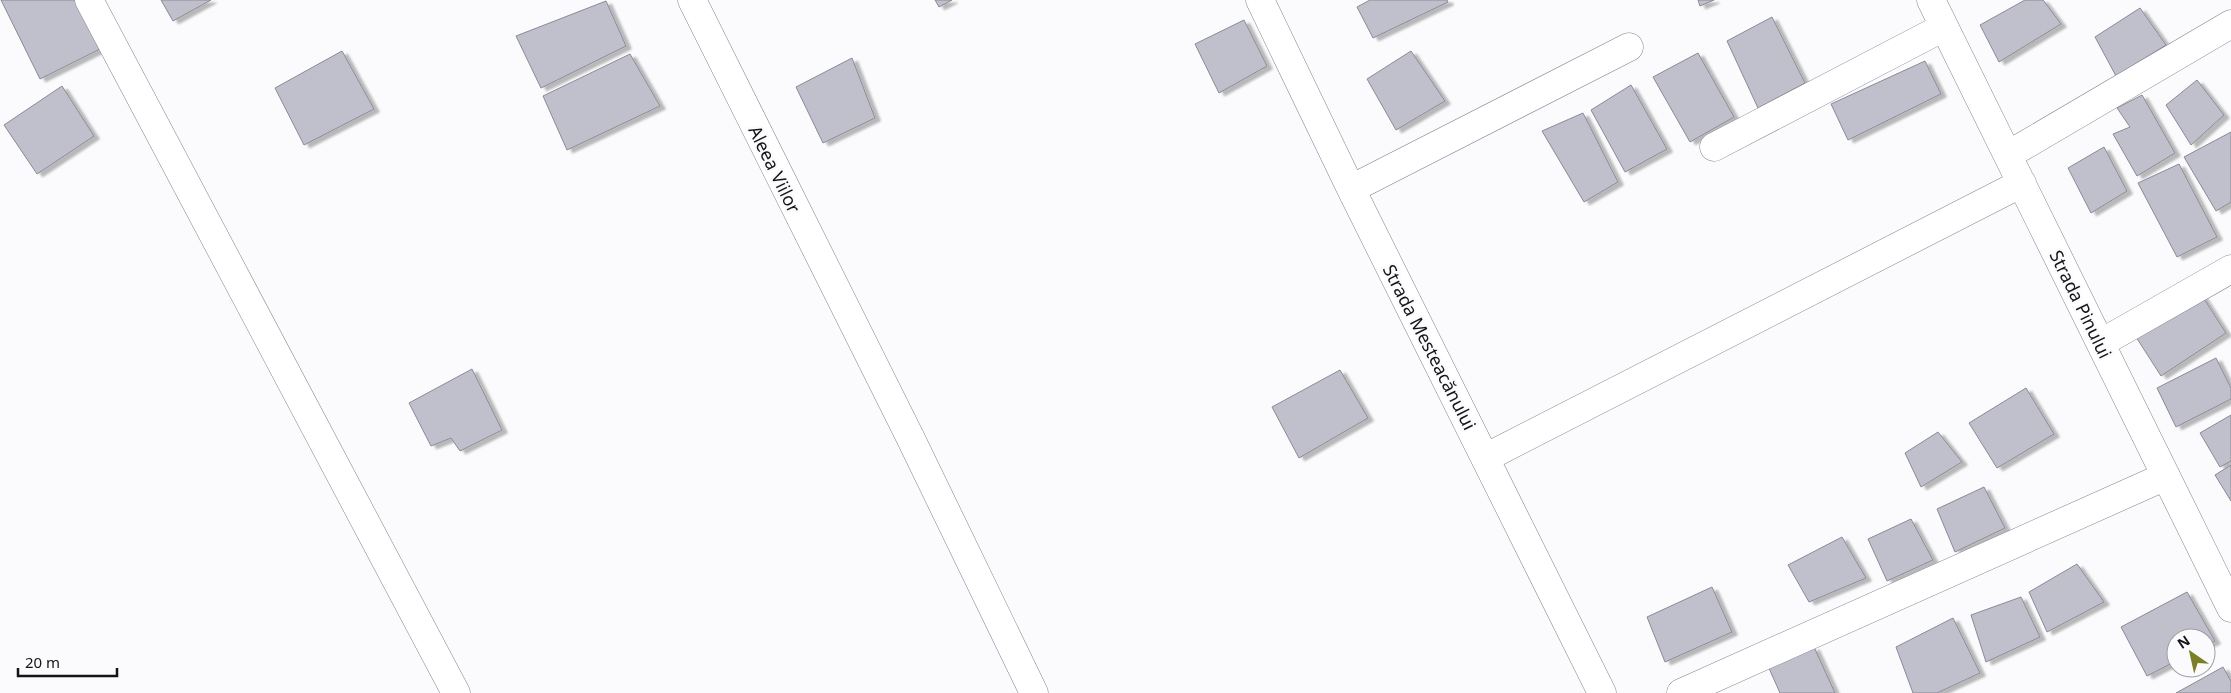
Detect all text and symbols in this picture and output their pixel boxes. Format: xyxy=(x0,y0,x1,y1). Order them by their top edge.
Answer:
street label: Aleea Viilor xyxy=(744,121,807,217)
street label: Strada Pinului xyxy=(2044,246,2118,362)
street label: Strada Mesteacănului xyxy=(1378,260,1482,434)
north arrow xyxy=(2166,628,2216,678)
text: N xyxy=(2173,631,2193,653)
scale bar xyxy=(18,646,116,678)
text: 20 m xyxy=(25,652,60,672)

